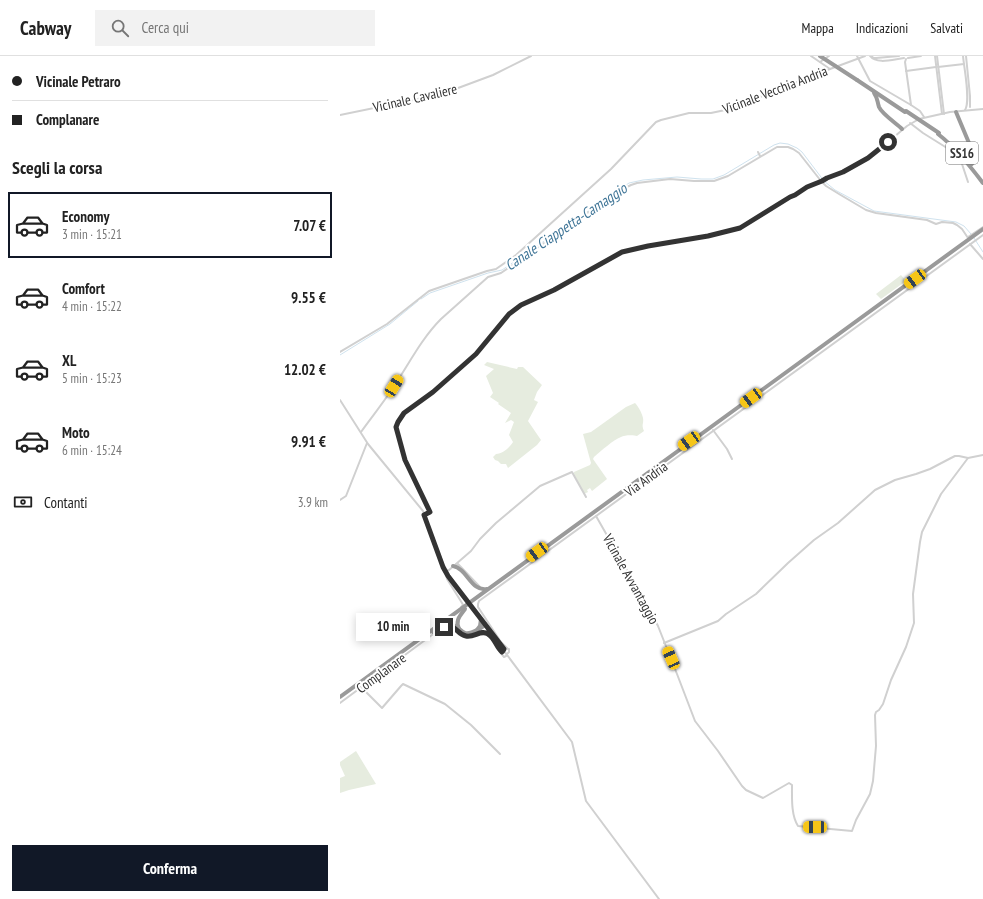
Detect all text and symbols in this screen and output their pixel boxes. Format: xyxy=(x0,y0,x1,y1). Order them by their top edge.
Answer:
search box xyxy=(95,10,375,46)
text: Cabway xyxy=(20,16,71,40)
icon: search xyxy=(109,17,131,39)
text: Cerca qui xyxy=(141,18,189,37)
text: Mappa xyxy=(802,19,834,37)
text: Indicazioni xyxy=(856,19,908,37)
text: Salvati xyxy=(930,19,963,37)
street label: Vicinale Vecchia Andria xyxy=(719,62,830,119)
text: Vicinale Petraro xyxy=(36,72,121,91)
street label: Vicinale Cavaliere xyxy=(370,80,459,117)
text: Complanare xyxy=(36,110,99,129)
route start xyxy=(879,133,897,151)
road number: SS16 xyxy=(946,142,978,164)
text: Scegli la corsa xyxy=(12,156,102,179)
water label: Canale Ciappetta-Camaggio xyxy=(501,178,632,275)
icon: car xyxy=(14,207,50,243)
text: Economy xyxy=(62,207,110,226)
text: 7.07 € xyxy=(293,216,326,235)
text: 3 min · 15:21 xyxy=(62,226,122,243)
car xyxy=(902,267,928,291)
icon: car xyxy=(14,279,50,315)
text: Comfort xyxy=(62,279,105,298)
text: 9.55 € xyxy=(291,288,326,307)
text: 4 min · 15:22 xyxy=(62,298,122,315)
icon: car xyxy=(14,351,50,387)
text: XL xyxy=(62,351,76,370)
text: 12.02 € xyxy=(284,360,326,379)
text: 5 min · 15:23 xyxy=(62,370,122,387)
car xyxy=(383,373,405,399)
car xyxy=(738,386,764,410)
icon: car xyxy=(14,423,50,459)
text: Moto xyxy=(62,423,90,442)
car xyxy=(676,429,702,453)
text: 9.91 € xyxy=(291,432,326,451)
text: 6 min · 15:24 xyxy=(62,442,122,459)
street label: Via Andria xyxy=(620,457,671,501)
icon: cash xyxy=(12,491,34,513)
text: Contanti xyxy=(44,493,88,512)
text: 3.9 km xyxy=(298,494,328,511)
street label: Vicinale Avvantaggio xyxy=(598,530,663,627)
car xyxy=(524,540,550,564)
callout: 10 min xyxy=(356,613,430,641)
text: 10 min xyxy=(377,618,409,635)
route end xyxy=(435,618,453,636)
car xyxy=(661,645,681,671)
street label: Complanare xyxy=(352,649,410,697)
car xyxy=(803,821,827,833)
button: Conferma xyxy=(12,845,328,891)

